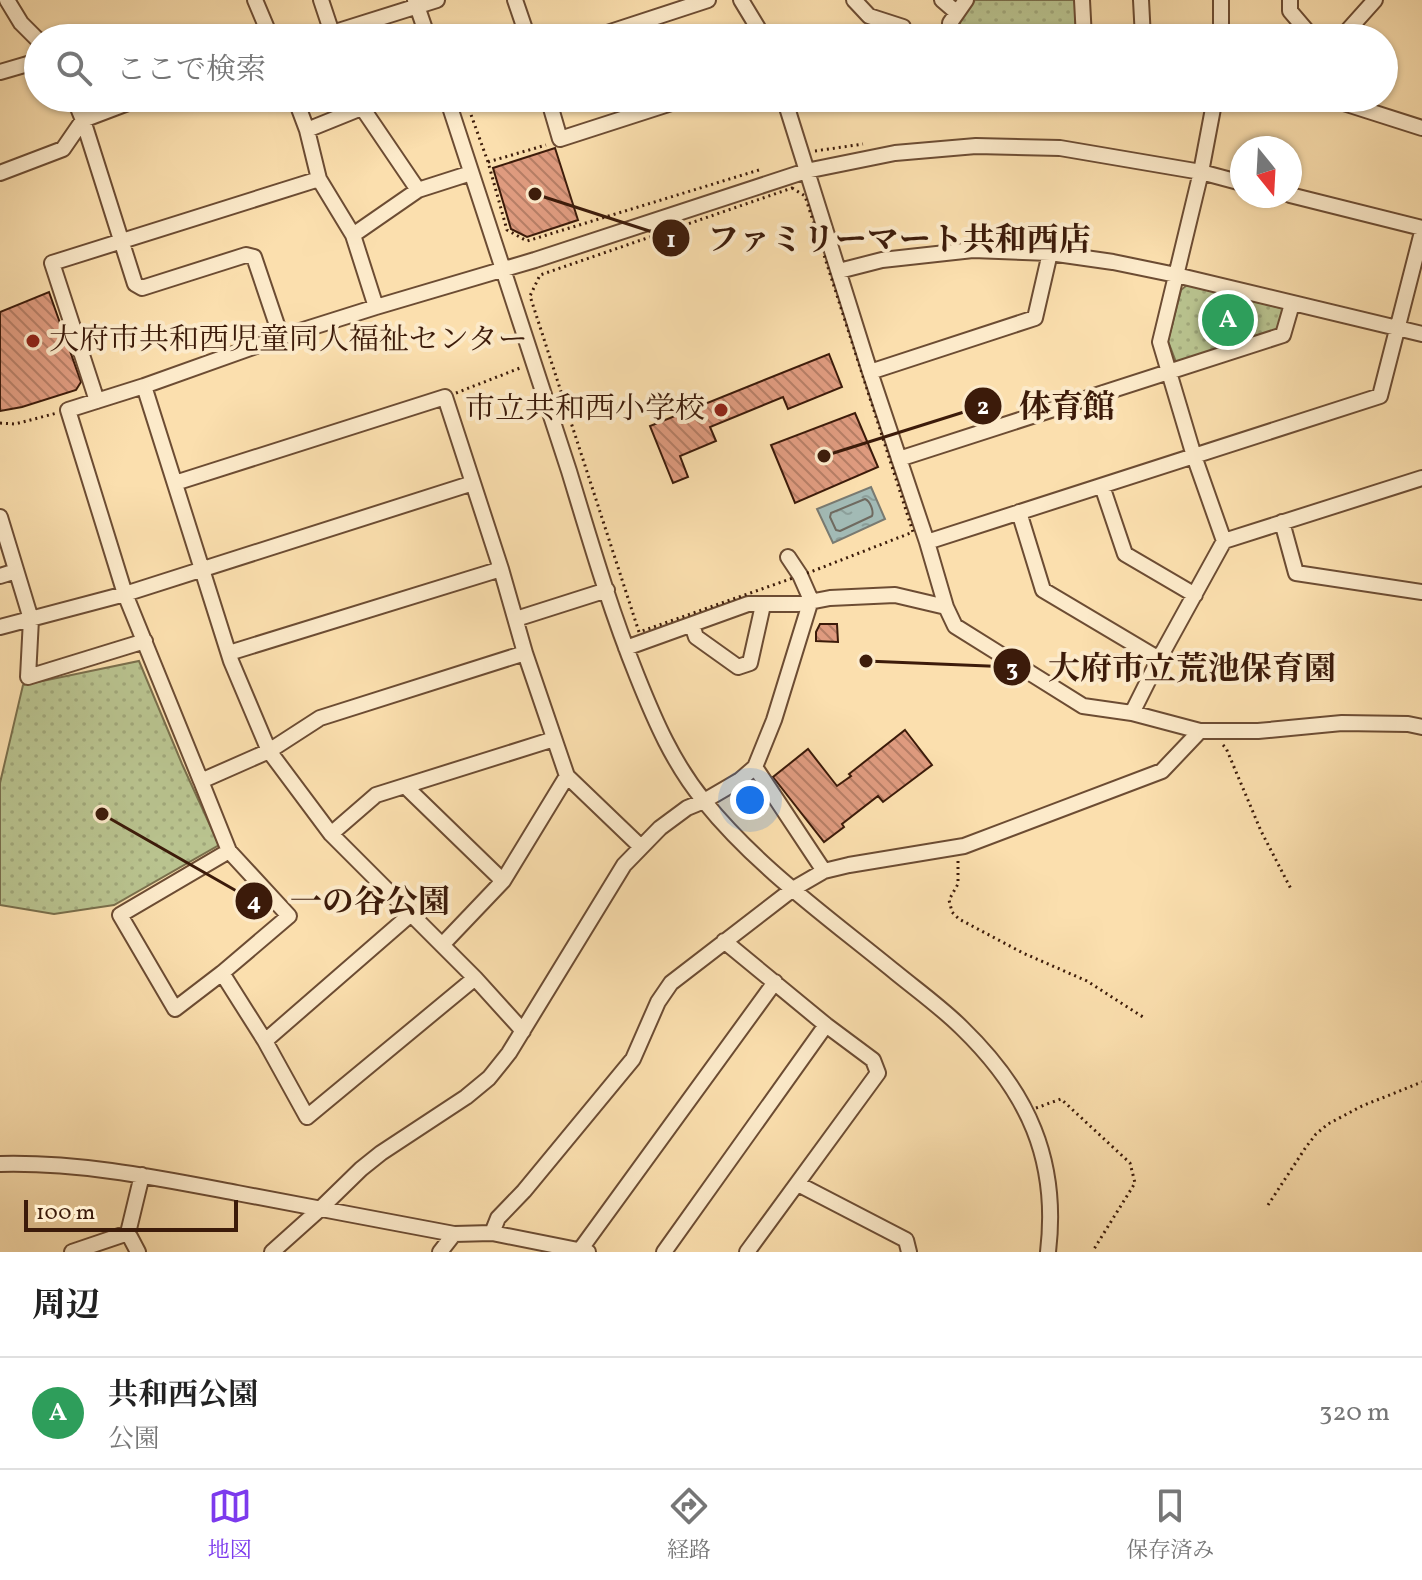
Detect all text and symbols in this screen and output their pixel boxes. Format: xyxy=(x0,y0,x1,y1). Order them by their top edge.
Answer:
search box xyxy=(24,24,1398,112)
icon: search xyxy=(52,46,96,90)
text: ここで検索 xyxy=(116,50,266,92)
north arrow xyxy=(1230,136,1302,208)
callout: ファミリーマート共和西店 xyxy=(651,210,1107,266)
text: ファミリーマート共和西店 xyxy=(707,220,1091,264)
text: 1 xyxy=(666,224,676,258)
pin: A xyxy=(1202,290,1254,350)
place label: 大府市共和西児童同人福祉センター xyxy=(49,320,528,362)
marker: 大府市共和西児童同人福祉センター xyxy=(24,332,42,350)
callout: 体育館 xyxy=(963,378,1131,434)
text: 体育館 xyxy=(1019,387,1115,431)
place label: 市立共和西小学校 xyxy=(465,389,705,431)
text: 2 xyxy=(977,391,989,425)
marker: 市立共和西小学校 xyxy=(712,401,730,419)
callout: 大府市立荒池保育園 xyxy=(992,639,1352,695)
text: 大府市立荒池保育園 xyxy=(1048,649,1336,693)
text: 3 xyxy=(1006,653,1018,687)
your location xyxy=(730,780,770,820)
callout: 一の谷公園 xyxy=(234,873,466,929)
text: 一の谷公園 xyxy=(290,882,450,926)
text: 4 xyxy=(247,886,261,920)
scale bar xyxy=(24,1196,238,1232)
text: 100 m xyxy=(36,1198,95,1229)
text: 周辺 xyxy=(32,1284,100,1331)
text: 共和西公園 xyxy=(108,1375,258,1417)
text: A xyxy=(49,1395,67,1431)
text: 320 m xyxy=(1319,1395,1390,1431)
text: 公園 xyxy=(108,1422,160,1458)
tab: 地図 xyxy=(208,1484,252,1567)
tab: 経路 xyxy=(667,1484,711,1567)
tab: 保存済み xyxy=(1126,1484,1214,1567)

